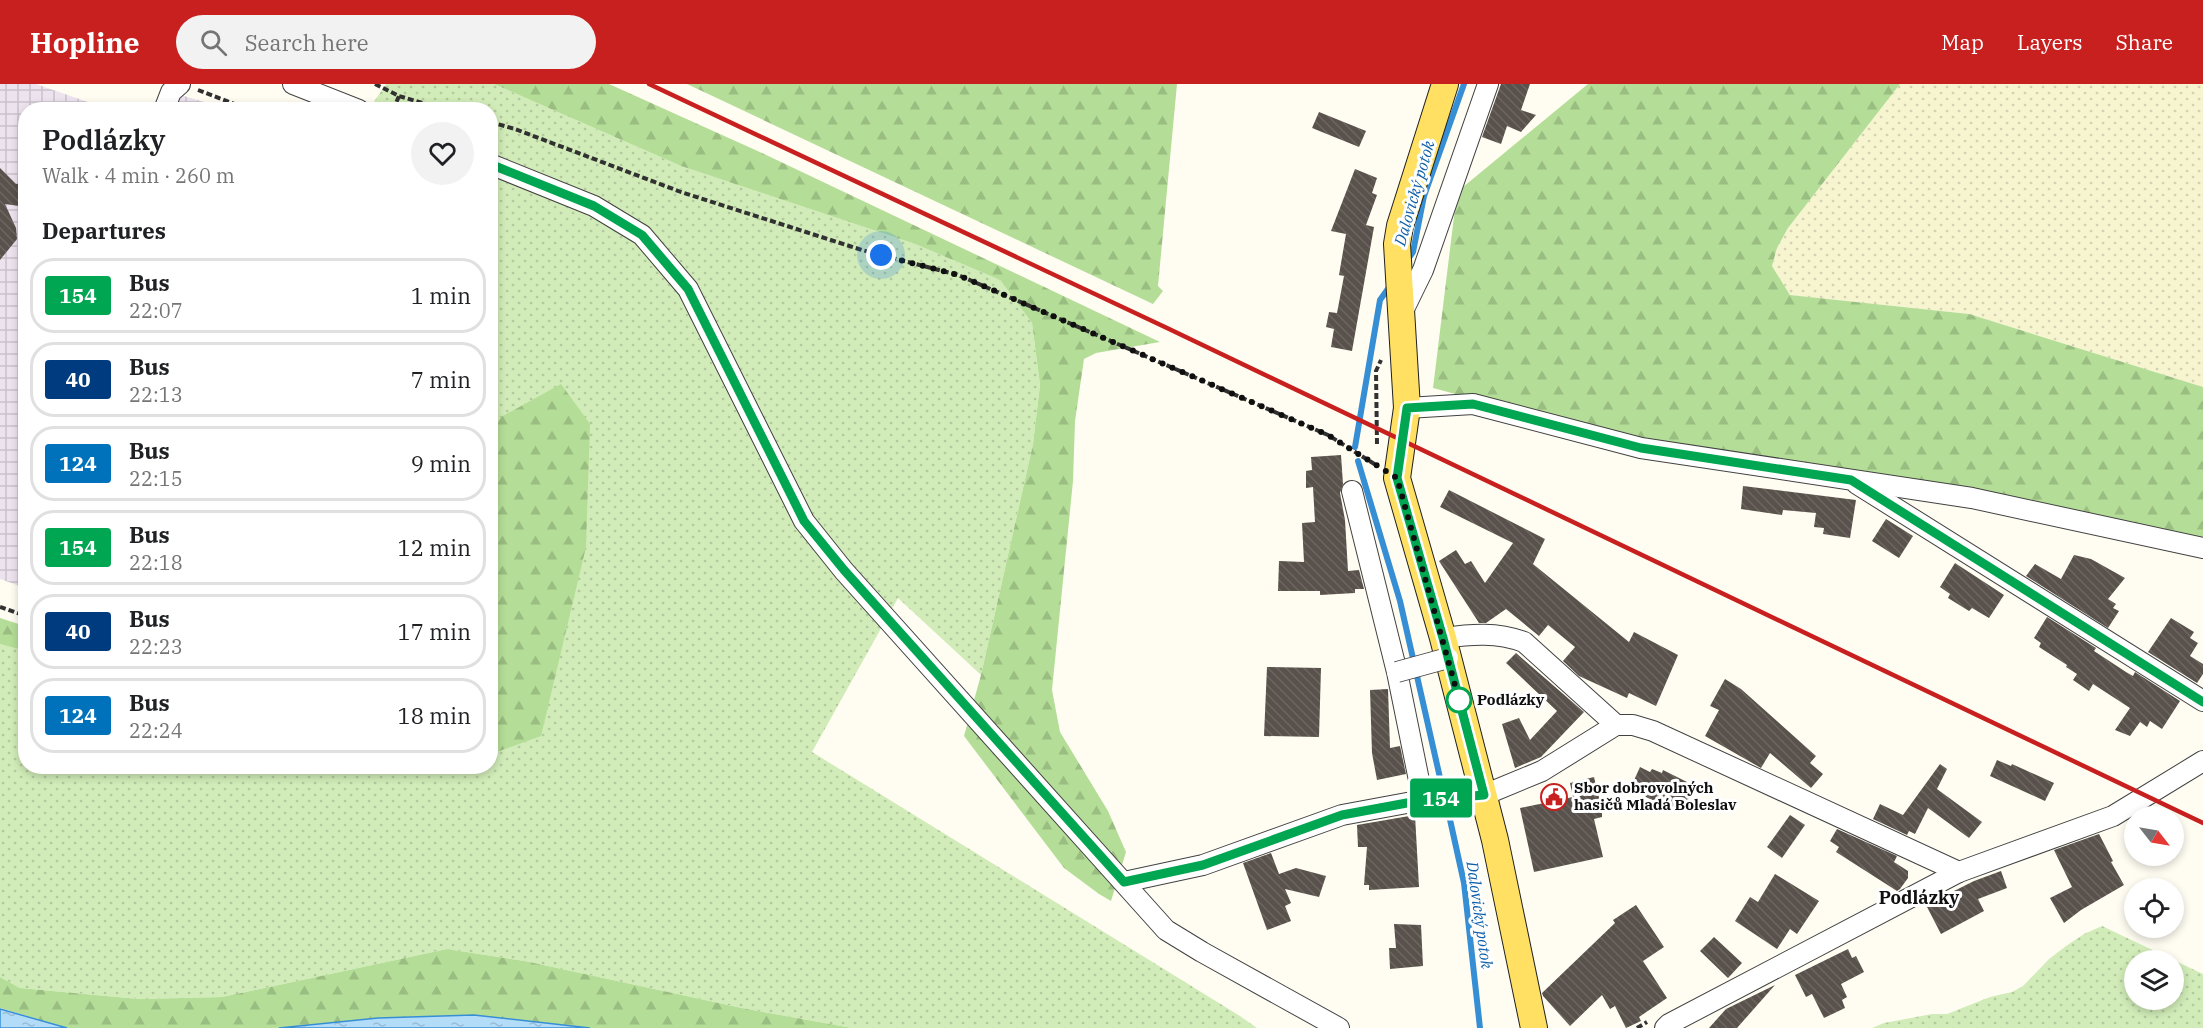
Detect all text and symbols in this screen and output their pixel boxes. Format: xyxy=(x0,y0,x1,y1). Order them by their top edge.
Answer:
search box xyxy=(176,15,596,69)
text: Hopline xyxy=(30,24,140,61)
icon: search xyxy=(197,26,230,59)
text: Search here xyxy=(245,28,369,57)
text: Map xyxy=(1941,28,1984,56)
text: Layers xyxy=(2017,28,2083,56)
text: Share xyxy=(2116,28,2173,56)
text: Podlázky xyxy=(42,121,165,158)
button: heart xyxy=(411,122,474,185)
water label: Dalovický potok xyxy=(1389,138,1439,249)
text: Walk · 4 min · 260 m xyxy=(42,162,235,189)
text: Departures xyxy=(42,216,166,245)
your location xyxy=(866,240,896,270)
text: Bus xyxy=(129,268,170,297)
text: 154 xyxy=(59,281,97,309)
text: 1 min xyxy=(411,281,471,310)
text: 22:07 xyxy=(129,297,183,324)
text: Bus xyxy=(129,352,170,381)
text: 40 xyxy=(65,365,91,393)
text: 7 min xyxy=(411,365,471,394)
text: 22:13 xyxy=(129,381,183,408)
text: Bus xyxy=(129,436,170,465)
text: 124 xyxy=(59,449,97,477)
text: 9 min xyxy=(411,449,471,478)
text: 22:15 xyxy=(129,465,183,492)
text: Bus xyxy=(129,520,170,549)
text: 154 xyxy=(59,533,97,561)
text: 12 min xyxy=(398,533,471,562)
text: 22:18 xyxy=(129,549,183,576)
text: Bus xyxy=(129,604,170,633)
text: 40 xyxy=(65,617,91,645)
text: 17 min xyxy=(398,617,471,646)
text: 22:23 xyxy=(129,633,183,660)
marker: Podlázky xyxy=(1446,687,1472,713)
text: Bus xyxy=(129,688,170,717)
place label: Podlázky xyxy=(1477,690,1545,709)
text: 124 xyxy=(59,701,97,729)
text: 18 min xyxy=(398,701,471,730)
text: 22:24 xyxy=(129,717,183,744)
line badge: 154 xyxy=(1406,778,1476,818)
place label: Sbor dobrovolných hasičů Mladá Boleslav xyxy=(1574,778,1737,814)
public building icon: Sbor dobrovolných hasičů Mladá Boleslav xyxy=(1539,782,1569,812)
text: 154 xyxy=(1422,784,1460,812)
north arrow xyxy=(2124,806,2184,866)
map controls xyxy=(2124,806,2184,1010)
water label: Dalovický potok xyxy=(1462,859,1498,971)
button: locate xyxy=(2124,878,2184,938)
district label: Podlázky xyxy=(1879,886,1960,909)
button: layers xyxy=(2124,950,2184,1010)

